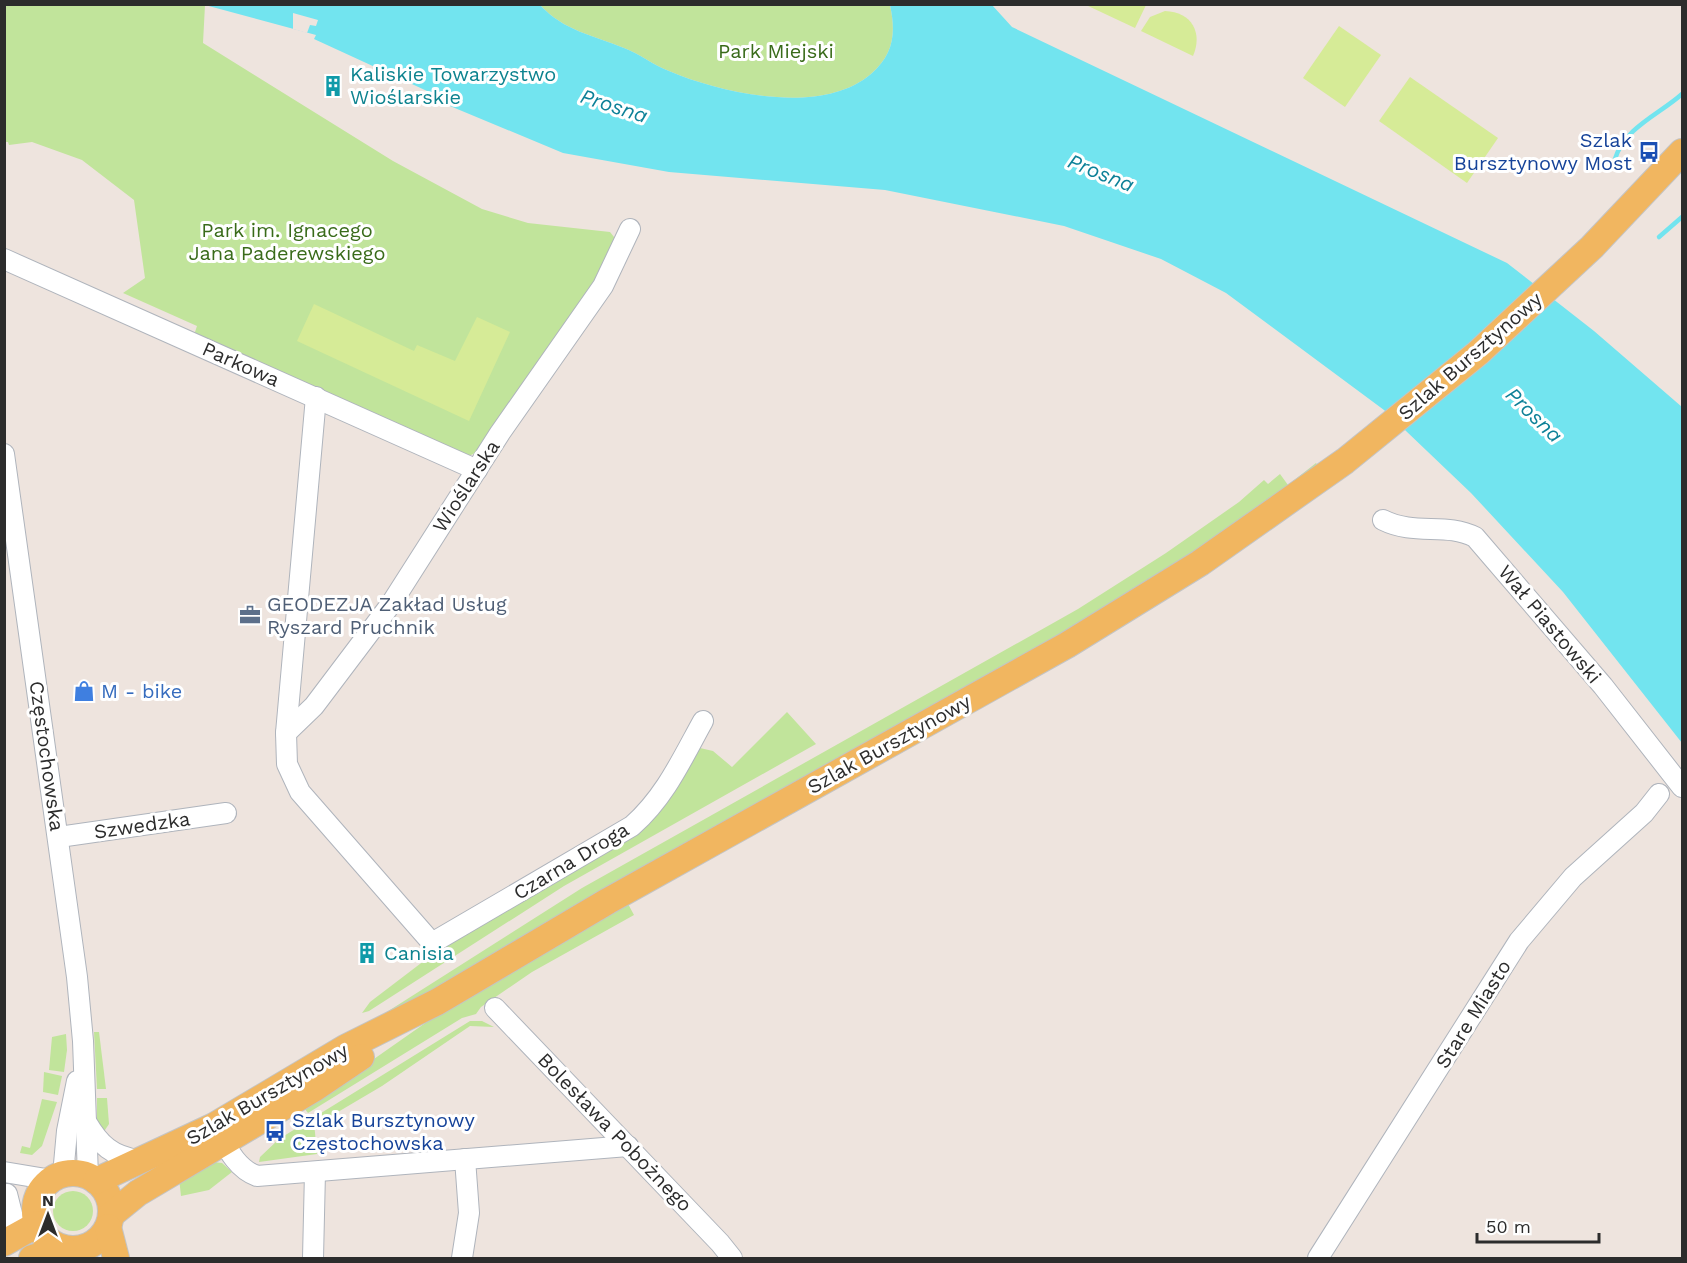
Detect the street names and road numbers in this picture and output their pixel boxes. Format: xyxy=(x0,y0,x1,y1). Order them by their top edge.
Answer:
street label: Szlak Bursztynowy xyxy=(1393,287,1547,425)
street label: Parkowa xyxy=(199,336,283,392)
street label: Wioślarska xyxy=(427,435,505,537)
street label: Wał Piastowski xyxy=(1494,560,1606,688)
street label: Częstochowska xyxy=(25,679,69,833)
street label: Szlak Bursztynowy xyxy=(803,689,975,799)
street label: Szwedzka xyxy=(92,806,192,844)
street label: Czarna Droga xyxy=(509,817,633,905)
street label: Stare Miasto xyxy=(1430,955,1516,1073)
street label: Szlak Bursztynowy xyxy=(182,1038,353,1150)
street label: Bolesława Pobożnego xyxy=(533,1048,697,1216)

